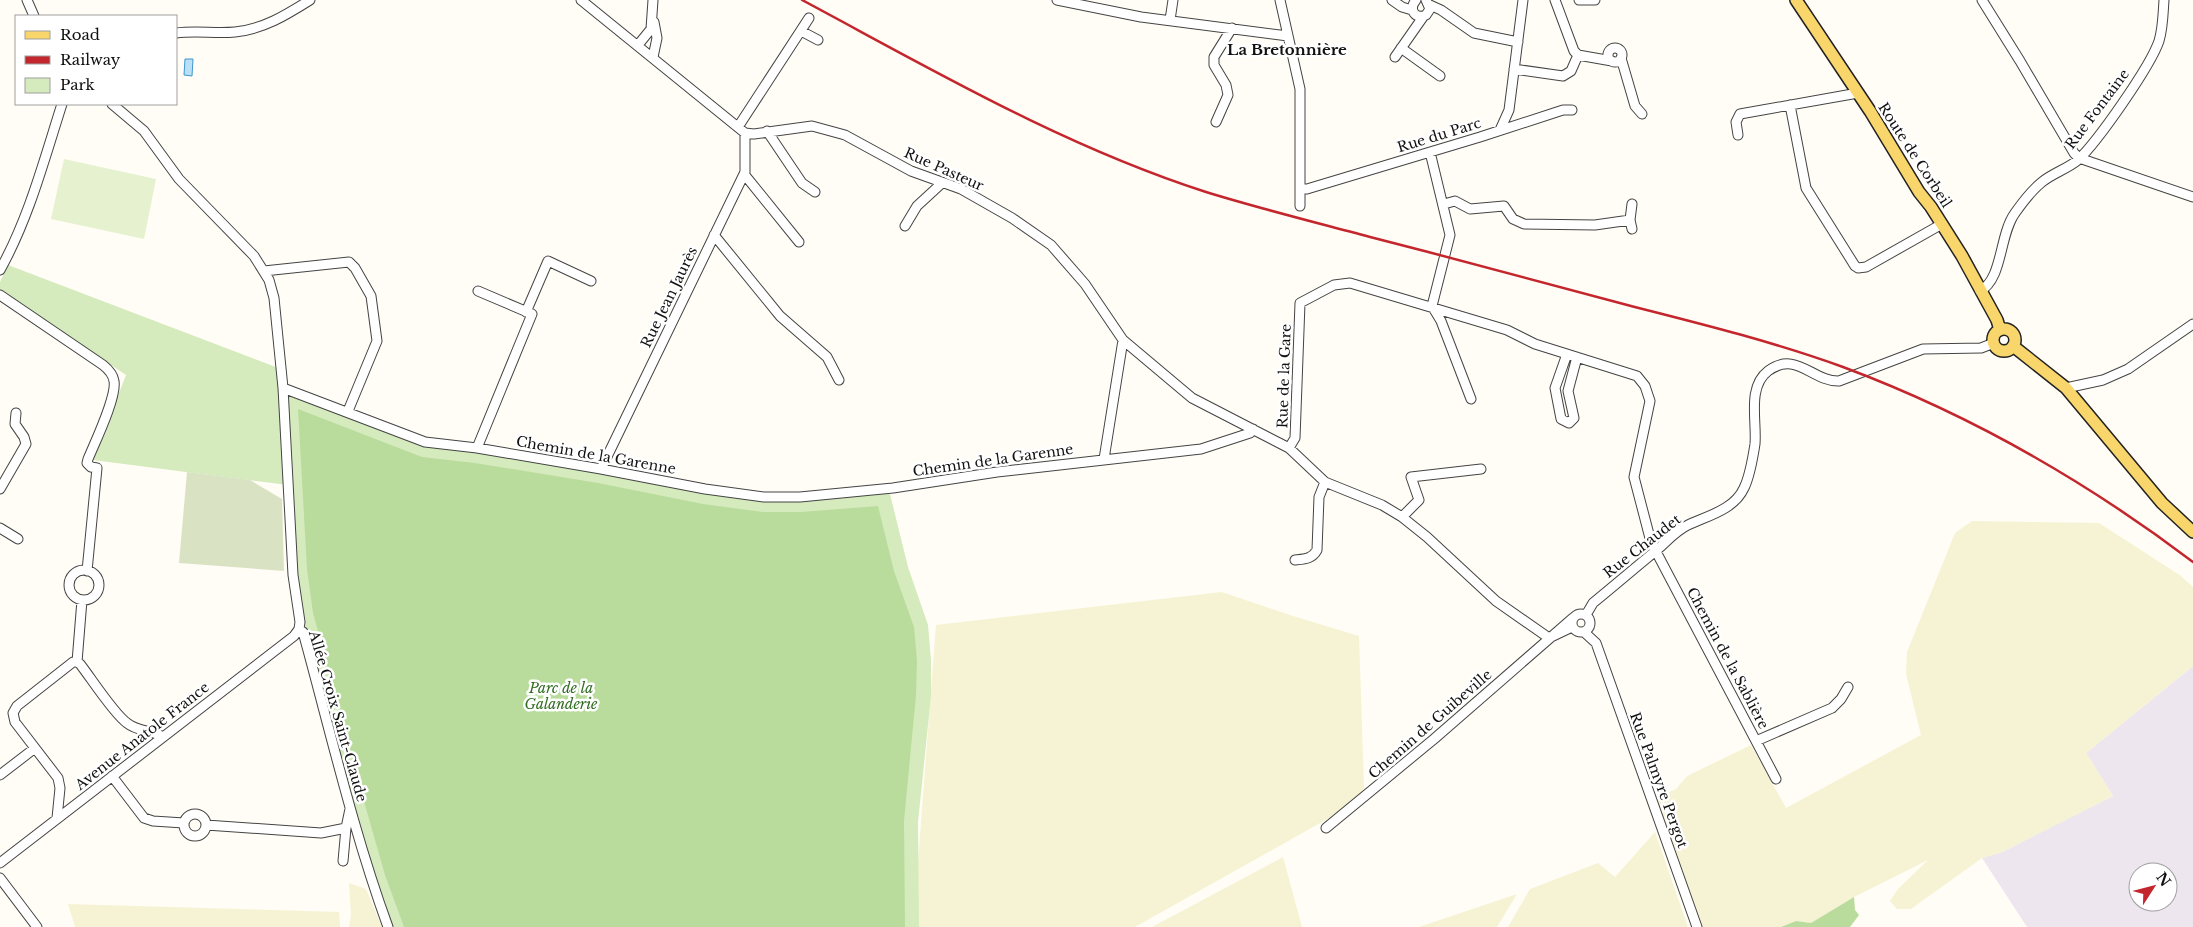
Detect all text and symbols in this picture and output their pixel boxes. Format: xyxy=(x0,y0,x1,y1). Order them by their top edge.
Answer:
legend xyxy=(15,15,178,105)
text: Road xyxy=(60,25,100,44)
district label: La Bretonnière xyxy=(1227,40,1347,59)
text: Railway xyxy=(60,50,121,69)
street label: Rue Fontaine xyxy=(2061,65,2133,153)
text: Park xyxy=(60,75,96,94)
street label: Route de Corbeil xyxy=(1874,99,1956,211)
street label: Rue du Parc xyxy=(1395,114,1483,156)
street label: Rue Pasteur xyxy=(901,143,987,195)
street label: Rue Jean Jaurès xyxy=(637,244,701,350)
street label: Rue de la Gare xyxy=(1273,323,1295,429)
street label: Chemin de la Garenne xyxy=(515,432,677,478)
street label: Chemin de la Garenne xyxy=(912,440,1074,480)
street label: Rue Chaudet xyxy=(1600,510,1685,582)
street label: Chemin de la Sablière xyxy=(1683,584,1773,732)
street label: Allée Croix Saint-Claude xyxy=(305,627,371,804)
street label: Chemin de Guibeville xyxy=(1365,666,1495,782)
street label: Avenue Anatole France xyxy=(71,678,213,794)
park label: Parc de la Galanderie xyxy=(525,679,598,713)
street label: Rue Palmyre Pergot xyxy=(1626,710,1692,851)
north arrow xyxy=(2128,862,2178,912)
text: N xyxy=(2152,869,2175,890)

